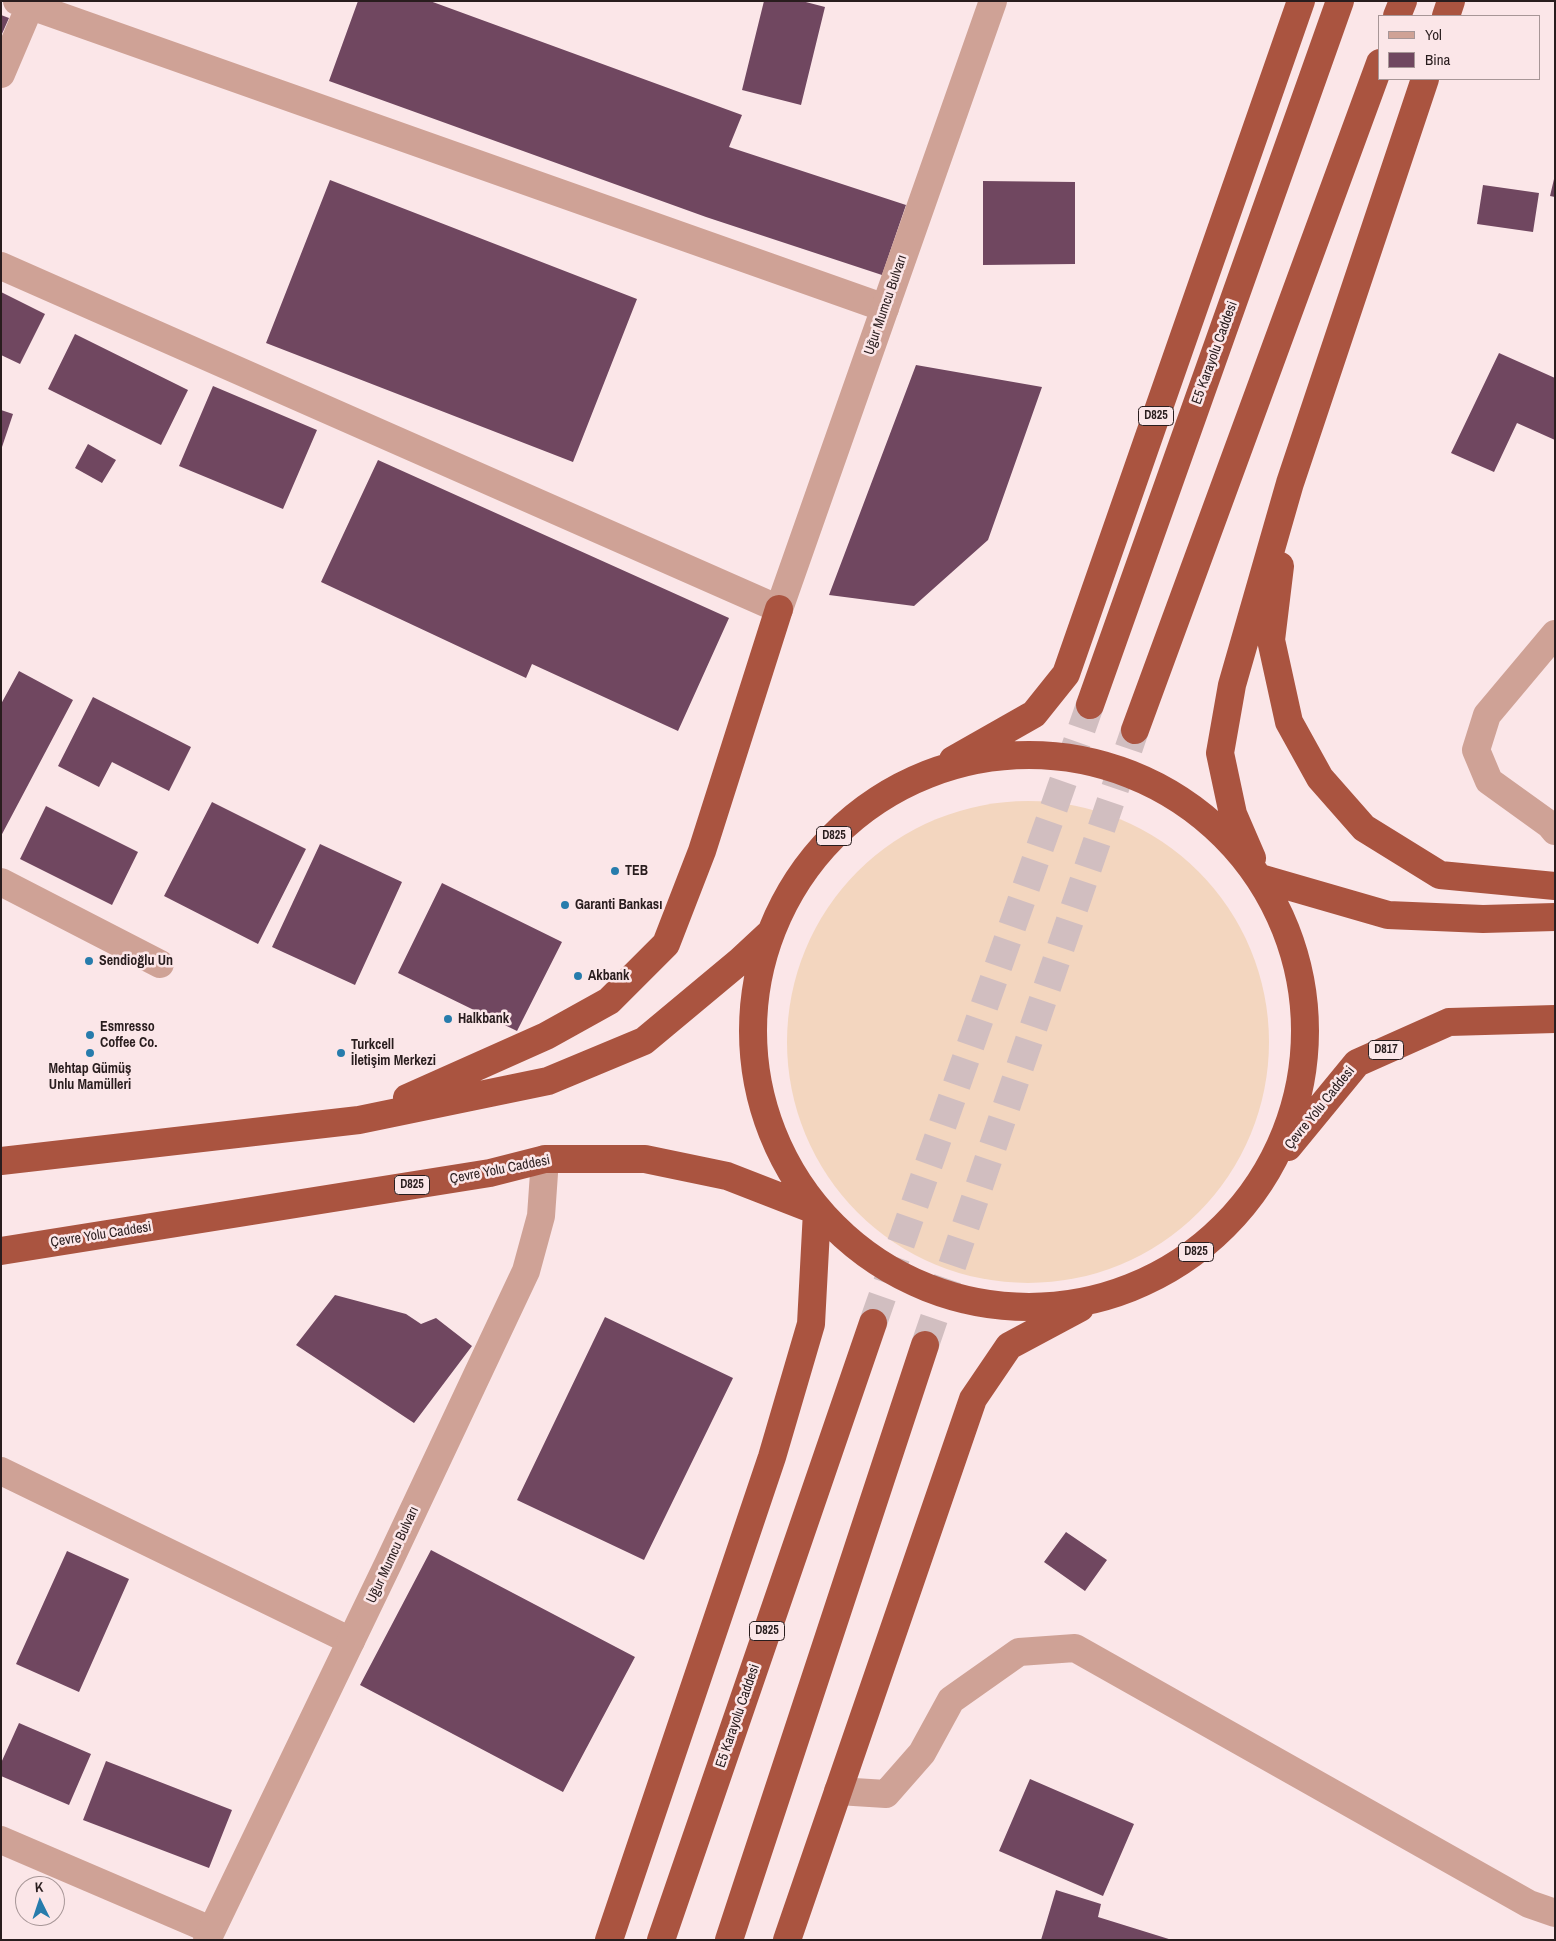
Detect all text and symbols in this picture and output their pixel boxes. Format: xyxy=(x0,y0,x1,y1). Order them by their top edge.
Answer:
legend xyxy=(1378,15,1541,80)
text: Yol xyxy=(1425,24,1442,45)
text: Bina xyxy=(1425,49,1450,70)
street label: Uğur Mumcu Bulvarı xyxy=(861,253,911,357)
street label: E5 Karayolu Caddesi xyxy=(1189,299,1241,407)
road number: D825 xyxy=(1138,406,1174,426)
road number: D825 xyxy=(816,826,852,846)
place label: TEB xyxy=(625,863,648,879)
marker: TEB xyxy=(609,865,621,877)
place label: Garanti Bankası xyxy=(575,897,662,913)
marker: Garanti Bankası xyxy=(559,899,571,911)
place label: Sendioğlu Un xyxy=(99,953,173,969)
marker: Sendioğlu Un xyxy=(83,955,95,967)
place label: Akbank xyxy=(588,968,629,984)
marker: Akbank xyxy=(572,970,584,982)
place label: Halkbank xyxy=(458,1011,509,1027)
marker: Halkbank xyxy=(442,1013,454,1025)
place label: Esmresso Coffee Co. xyxy=(100,1019,157,1052)
marker: Esmresso Coffee Co. xyxy=(84,1029,96,1041)
place label: Turkcell İletişim Merkezi xyxy=(351,1037,436,1070)
road number: D817 xyxy=(1368,1040,1404,1060)
marker: Mehtap Gümüş Unlu Mamülleri xyxy=(84,1047,96,1059)
marker: Turkcell İletişim Merkezi xyxy=(335,1047,347,1059)
place label: Mehtap Gümüş Unlu Mamülleri xyxy=(49,1061,131,1094)
street label: Çevre Yolu Caddesi xyxy=(1281,1063,1359,1153)
street label: Çevre Yolu Caddesi xyxy=(448,1152,552,1188)
road number: D825 xyxy=(394,1176,430,1194)
street label: Çevre Yolu Caddesi xyxy=(49,1219,153,1251)
road number: D825 xyxy=(1178,1242,1214,1262)
street label: Uğur Mumcu Bulvarı xyxy=(363,1504,423,1606)
road number: D825 xyxy=(750,1622,784,1640)
street label: E5 Karayolu Caddesi xyxy=(712,1662,764,1770)
north arrow xyxy=(15,1876,65,1926)
text: K xyxy=(34,1878,44,1896)

